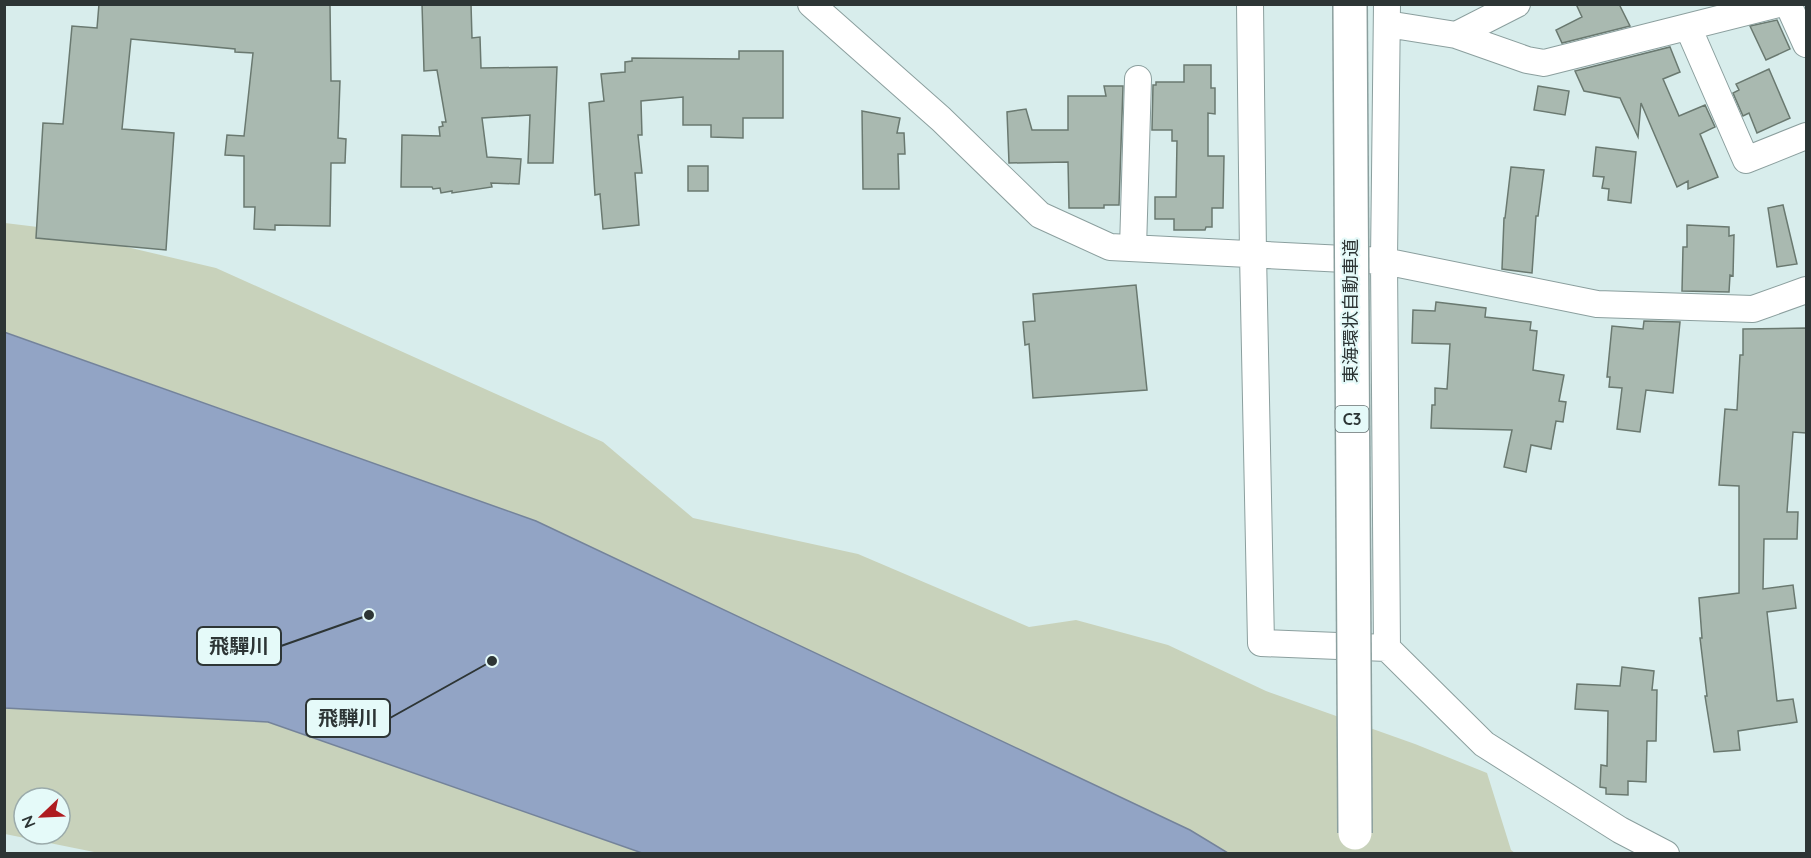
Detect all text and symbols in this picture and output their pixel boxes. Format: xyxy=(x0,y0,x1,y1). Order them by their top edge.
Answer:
street label: 東海環状自動車道 xyxy=(1339,239,1362,383)
road number: C3 xyxy=(1336,406,1368,432)
callout: 飛驒川 xyxy=(197,627,281,665)
text: 飛驒川 xyxy=(209,633,269,658)
callout: 飛騨川 xyxy=(306,699,390,737)
text: 飛騨川 xyxy=(318,705,378,730)
north arrow xyxy=(12,786,72,846)
text: N xyxy=(17,813,40,831)

